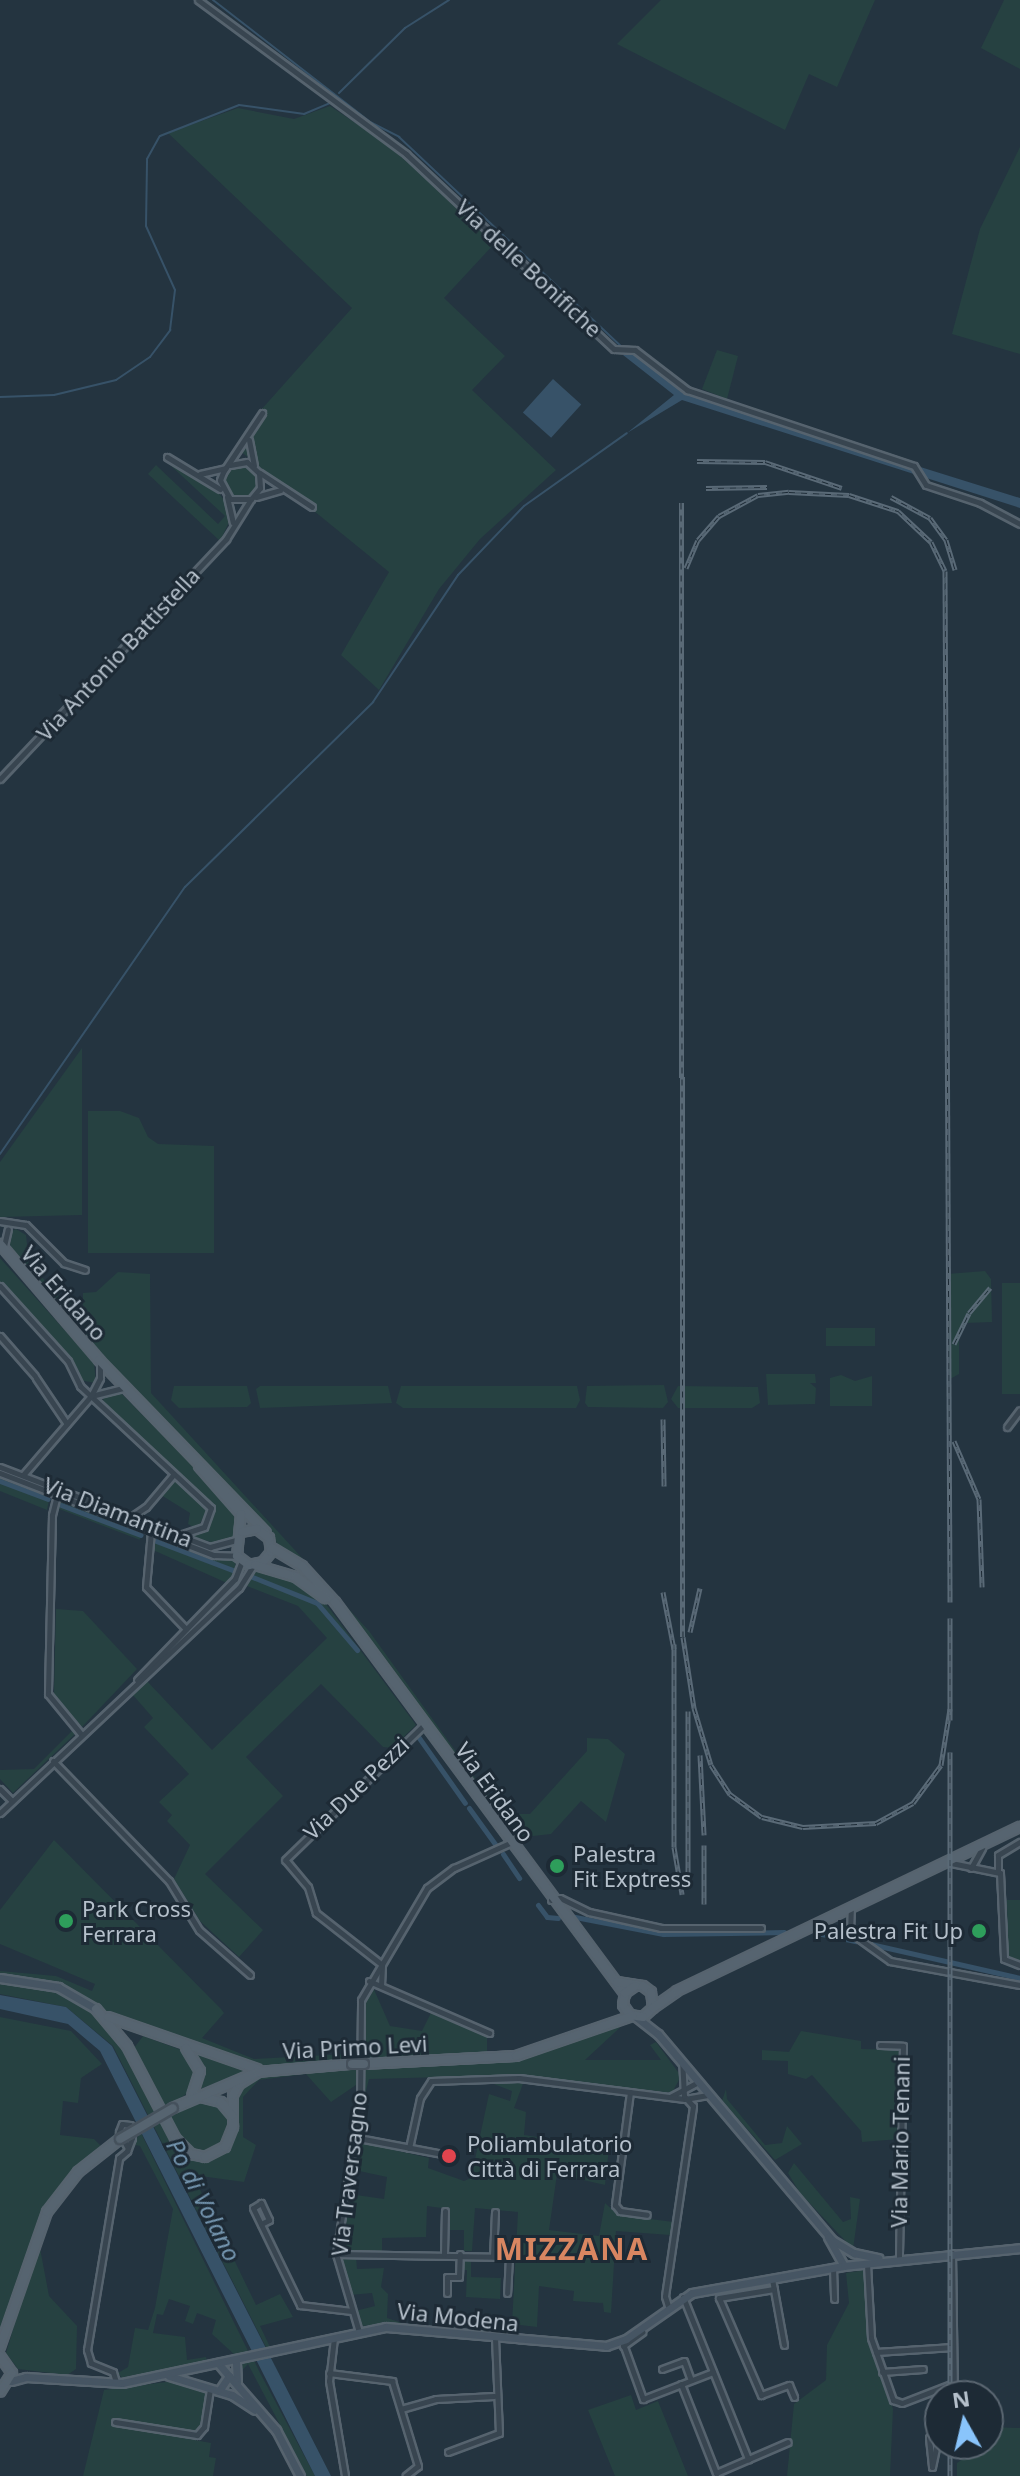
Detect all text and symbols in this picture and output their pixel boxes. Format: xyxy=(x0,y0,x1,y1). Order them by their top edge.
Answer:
street label: Via delle Bonifiche xyxy=(451,194,607,342)
street label: Via Antonio Battistella xyxy=(31,562,205,746)
street label: Via Eridano xyxy=(16,1240,112,1346)
street label: Via Diamantina xyxy=(40,1472,196,1552)
street label: Via Due Pezzi xyxy=(298,1731,414,1845)
street label: Via Eridano xyxy=(450,1737,540,1847)
place label: Palestra Fit Exptress xyxy=(573,1840,691,1892)
marker: Palestra Fit Exptress xyxy=(548,1857,566,1875)
place label: Park Cross Ferrara xyxy=(82,1895,191,1946)
marker: Park Cross Ferrara xyxy=(57,1912,75,1930)
place label: Palestra Fit Up xyxy=(814,1918,963,1944)
marker: Palestra Fit Up xyxy=(970,1922,988,1940)
street label: Via Primo Levi xyxy=(282,2030,428,2064)
street label: Via Mario Tenani xyxy=(885,2056,915,2228)
street label: Via Traversagno xyxy=(326,2090,372,2258)
place label: Poliambulatorio Città di Ferrara xyxy=(467,2130,632,2182)
water label: Po di Volano xyxy=(161,2134,247,2266)
marker: Poliambulatorio Città di Ferrara xyxy=(438,2145,460,2167)
district label: MIZZANA xyxy=(495,2231,649,2267)
street label: Via Modena xyxy=(396,2297,520,2337)
north arrow xyxy=(924,2380,1004,2460)
text: N xyxy=(950,2382,972,2414)

